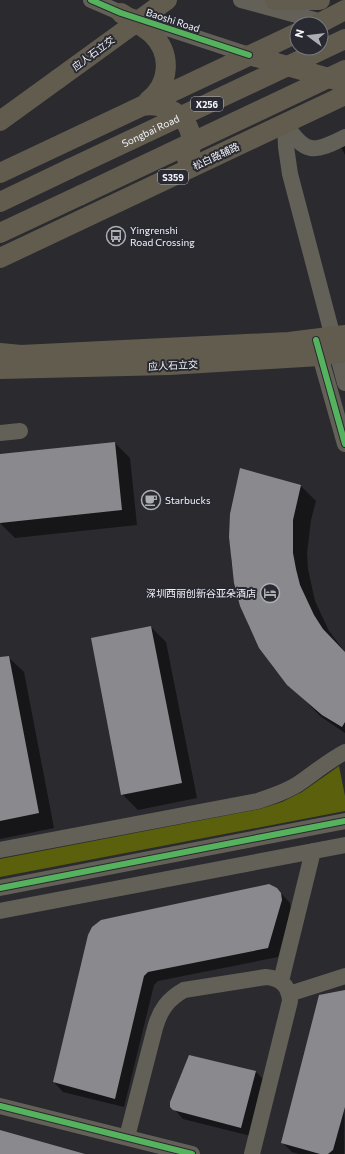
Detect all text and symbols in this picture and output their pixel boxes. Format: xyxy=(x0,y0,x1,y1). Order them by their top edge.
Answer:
street label: Baoshi Road xyxy=(145,6,202,34)
north arrow xyxy=(289,16,329,56)
text: N xyxy=(292,28,306,39)
street label: 应人石立交 xyxy=(69,33,117,73)
road number: X256 xyxy=(191,97,223,111)
street label: Songbai Road xyxy=(120,112,181,149)
street label: 松白路辅路 xyxy=(191,140,241,172)
road number: S359 xyxy=(158,170,188,184)
place label: Yingrenshi Road Crossing xyxy=(130,224,195,248)
bus stop icon: Yingrenshi Road Crossing xyxy=(105,225,127,247)
street label: 应人石立交 xyxy=(148,358,198,372)
cafe icon: Starbucks xyxy=(140,489,162,511)
place label: Starbucks xyxy=(165,494,211,506)
hotel icon: 深圳西丽创新谷亚朵酒店 xyxy=(259,582,281,604)
place label: 深圳西丽创新谷亚朵酒店 xyxy=(146,587,256,599)

